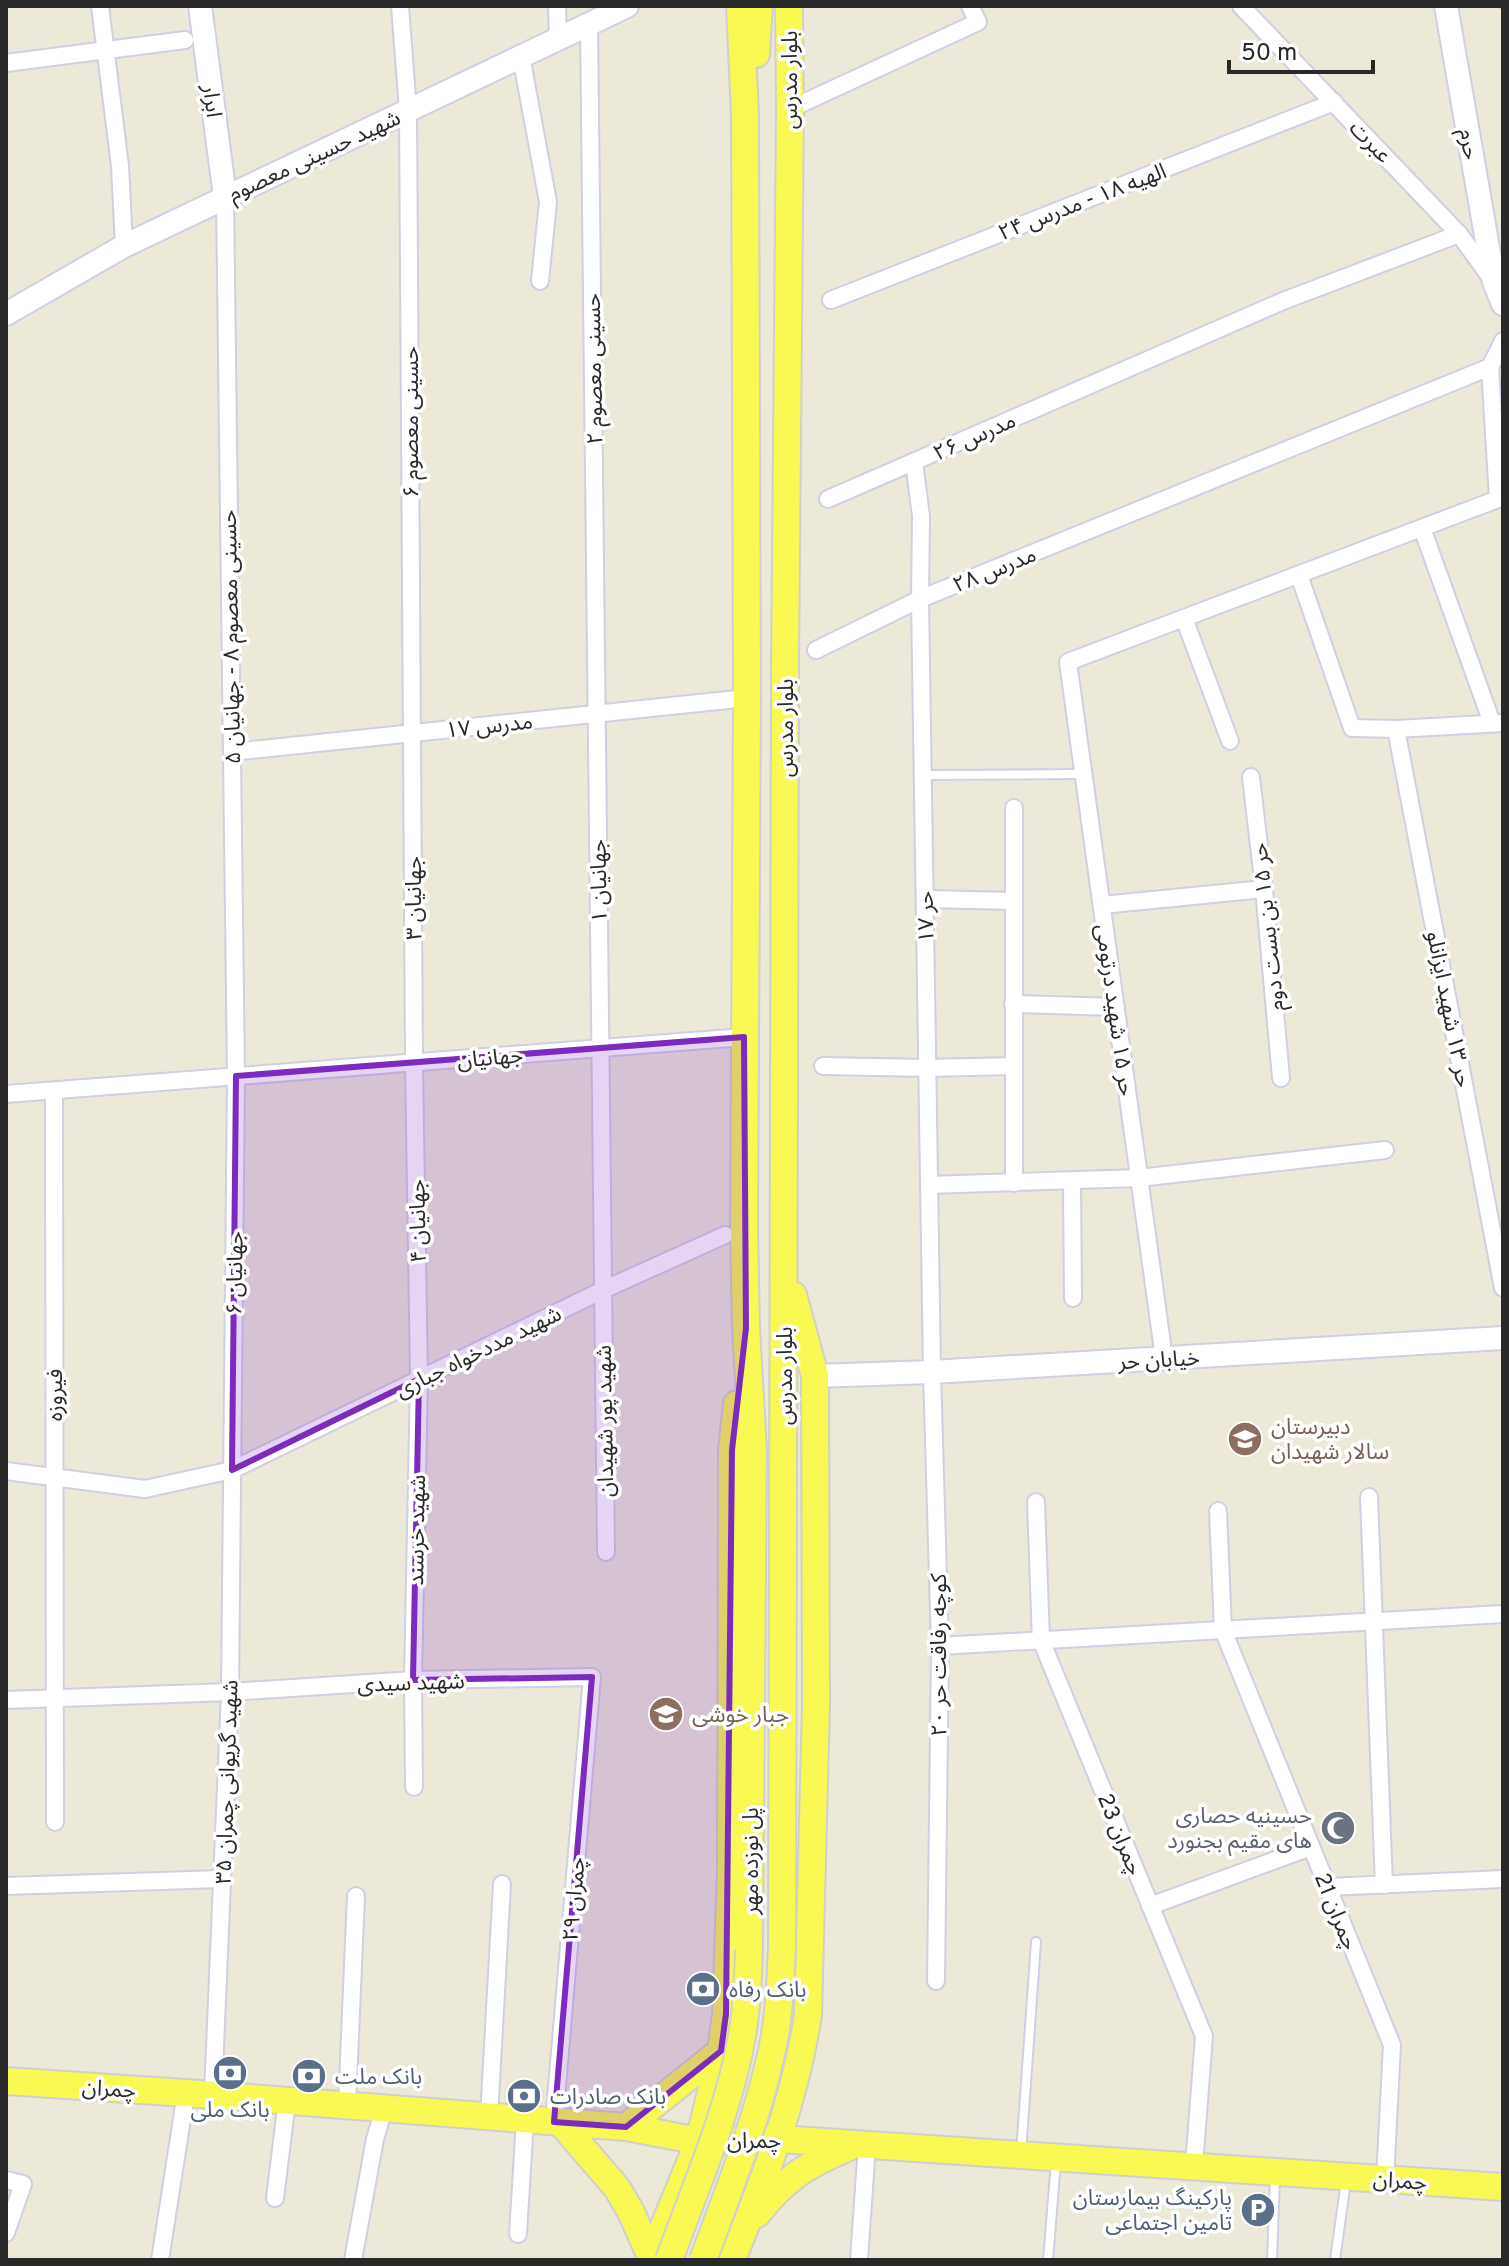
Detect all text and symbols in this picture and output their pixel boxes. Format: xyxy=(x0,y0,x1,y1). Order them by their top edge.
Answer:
scale bar xyxy=(1229,24,1373,74)
street label: بلوار مدرس xyxy=(778,31,805,129)
text: 50 m xyxy=(1241,39,1297,69)
street label: ابرار xyxy=(195,82,226,119)
street label: شهید حسینی معصوم xyxy=(225,105,406,210)
street label: عبرت xyxy=(1342,116,1396,170)
street label: حرم xyxy=(1451,127,1484,162)
street label: الهیه ۱۸ - مدرس ۲۴ xyxy=(995,159,1171,248)
street label: حسینی معصوم ۲ xyxy=(581,293,611,445)
street label: حسینی معصوم ۶ xyxy=(399,346,427,498)
street label: مدرس ۲۶ xyxy=(930,408,1021,468)
street label: حسینی معصوم ۸ - جهانیان ۵ xyxy=(217,509,249,764)
street label: مدرس ۲۸ xyxy=(949,542,1041,600)
street label: بلوار مدرس xyxy=(774,679,801,777)
street label: مدرس ۱۷ xyxy=(444,709,534,745)
street label: جهانیان ۱ xyxy=(586,839,615,923)
street label: حر ۱۵ بن بست دوم xyxy=(1247,841,1293,1012)
street label: جهانیان ۳ xyxy=(402,856,429,940)
street label: حر ۱۷ xyxy=(914,891,941,943)
street label: حر ۱۵ شهید درتومی xyxy=(1088,923,1139,1098)
street label: حر ۱۳ شهید ایزانلو xyxy=(1419,929,1476,1090)
street label: جهانیان xyxy=(456,1043,524,1076)
street label: جهانیان ۴ xyxy=(405,1179,434,1263)
street label: جهانیان ۶ xyxy=(222,1231,251,1315)
street label: شهید مددخواه جباری xyxy=(392,1301,567,1405)
street label: بلوار مدرس xyxy=(773,1327,800,1425)
street label: شهید پور شهیدان xyxy=(592,1345,621,1497)
street label: خیابان حر xyxy=(1117,1346,1201,1377)
street label: فیروزه xyxy=(43,1369,70,1421)
place label: دبیرستان سالار شهیدان xyxy=(1271,1415,1389,1467)
school or university icon: دبیرستان سالار شهیدان xyxy=(1226,1420,1264,1458)
street label: شهید خرسند xyxy=(404,1474,433,1586)
street label: کوچه رفاقت حر ۲۰ xyxy=(927,1573,954,1736)
street label: شهید سیدی xyxy=(357,1669,465,1700)
street label: شهید گریوانی چمران ۳۵ xyxy=(211,1679,246,1885)
school or university icon: جبار خوشی xyxy=(647,1695,685,1733)
place label: جبار خوشی xyxy=(692,1703,789,1730)
street label: چمران 23 xyxy=(1090,1790,1147,1880)
place label: حسینیه حصاری های مقیم بجنورد xyxy=(1167,1804,1312,1857)
street label: پل نوزده مهر xyxy=(739,1807,766,1916)
mosque icon: حسینیه حصاری های مقیم بجنورد xyxy=(1319,1809,1357,1847)
street label: چمران ۲۹ xyxy=(558,1856,593,1942)
street label: چمران 21 xyxy=(1307,1869,1362,1955)
bank icon: بانک رفاه xyxy=(684,1970,722,2008)
place label: بانک رفاه xyxy=(729,1978,806,2005)
bank icon: بانک ملی xyxy=(211,2054,249,2092)
bank icon: بانک ملت xyxy=(290,2057,328,2095)
place label: بانک ملت xyxy=(335,2065,422,2092)
street label: چمران xyxy=(81,2075,137,2106)
bank icon: بانک صادرات xyxy=(505,2077,543,2115)
place label: بانک صادرات xyxy=(550,2085,666,2112)
place label: بانک ملی xyxy=(190,2098,270,2125)
street label: چمران xyxy=(727,2129,781,2156)
street label: چمران xyxy=(1372,2167,1428,2198)
place label: پارکینگ بیمارستان تامین اجتماعی xyxy=(1073,2186,1232,2238)
parking icon: پارکینگ بیمارستان تامین اجتماعی xyxy=(1239,2191,1277,2229)

